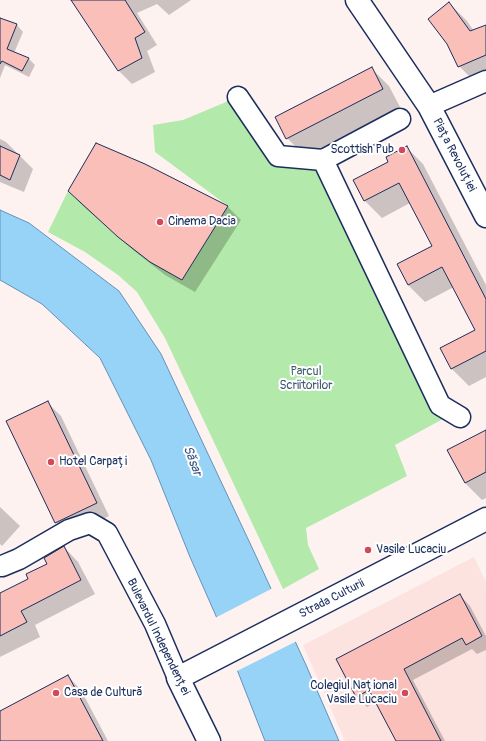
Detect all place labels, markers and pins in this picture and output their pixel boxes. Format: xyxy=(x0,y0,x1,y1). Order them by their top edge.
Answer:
place label: Scottish Pub xyxy=(331,143,394,157)
marker: Scottish Pub xyxy=(397,145,407,155)
place label: Cinema Dacia xyxy=(168,215,236,229)
marker: Cinema Dacia xyxy=(155,217,165,227)
place label: Hotel Carpați xyxy=(59,455,127,469)
marker: Hotel Carpați xyxy=(46,457,56,467)
place label: Vasile Lucaciu xyxy=(376,543,446,557)
marker: Vasile Lucaciu xyxy=(363,545,373,555)
place label: Colegiul Național Vasile Lucaciu xyxy=(310,679,397,707)
place label: Casa de Cultură xyxy=(64,686,143,700)
marker: Casa de Cultură xyxy=(51,688,61,698)
marker: Colegiul Național Vasile Lucaciu xyxy=(400,688,410,698)

